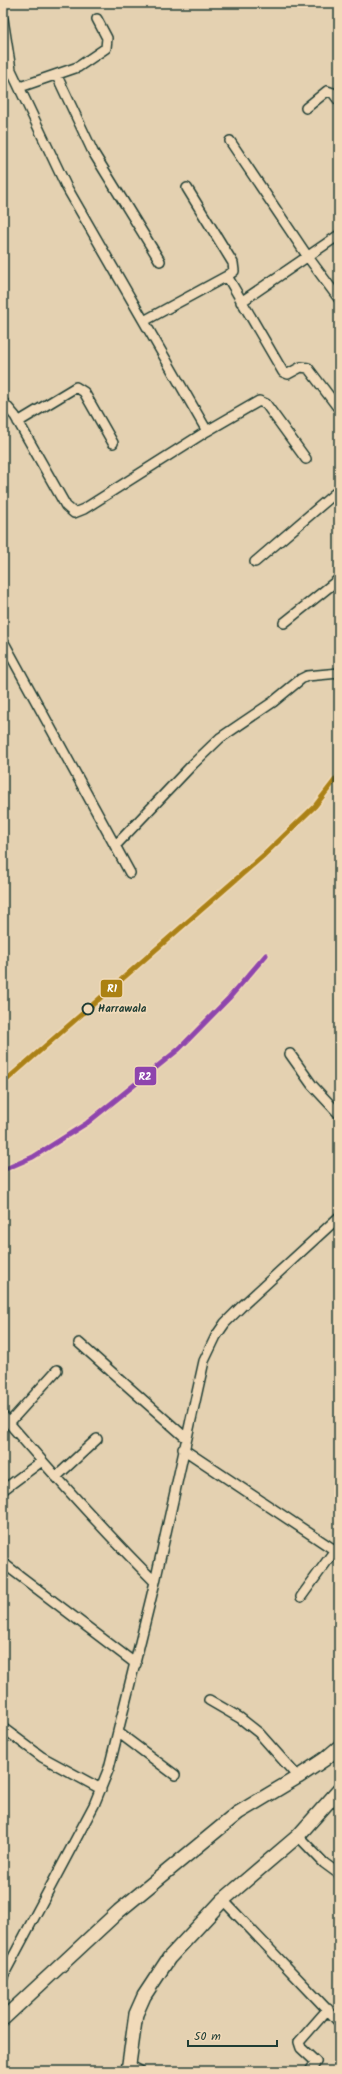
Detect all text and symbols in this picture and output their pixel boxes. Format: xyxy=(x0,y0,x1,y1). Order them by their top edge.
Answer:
line badge: R1 xyxy=(100,979,123,998)
text: R1 xyxy=(107,980,118,998)
place label: Harrawala xyxy=(98,1000,147,1018)
marker: Harrawala xyxy=(81,1002,95,1016)
line badge: R2 xyxy=(134,1066,157,1086)
text: R2 xyxy=(138,1068,152,1086)
scale bar xyxy=(188,2022,277,2048)
text: 50 m xyxy=(194,2027,221,2046)

